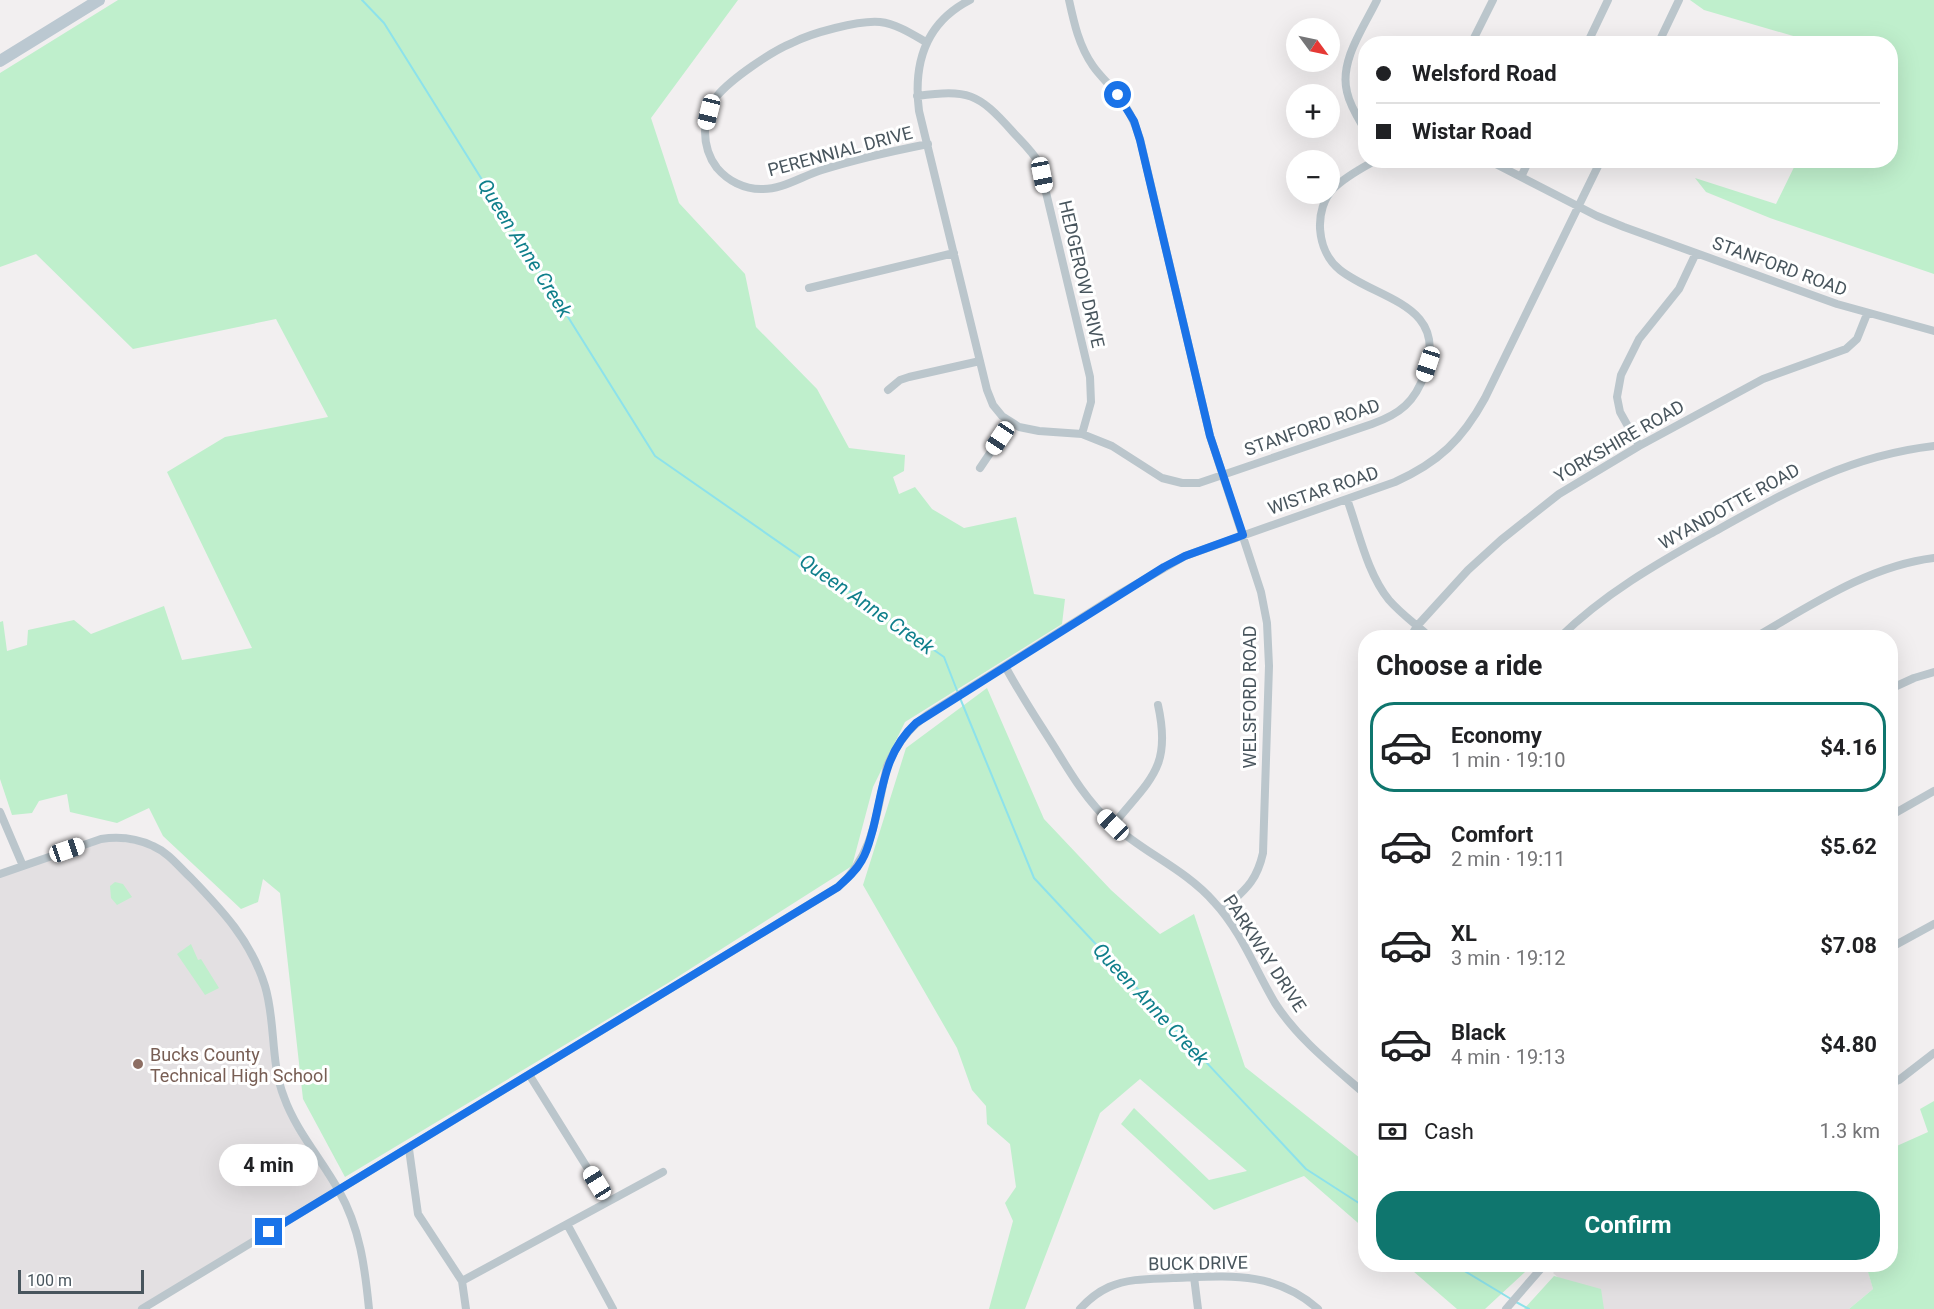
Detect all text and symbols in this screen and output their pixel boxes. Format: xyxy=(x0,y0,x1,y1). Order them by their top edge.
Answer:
north arrow xyxy=(1286,18,1340,72)
map controls xyxy=(1286,18,1340,204)
text: Welsford Road xyxy=(1412,61,1557,86)
route start xyxy=(1104,81,1131,108)
button: + xyxy=(1286,84,1340,138)
car xyxy=(696,92,722,132)
text: Wistar Road xyxy=(1412,119,1532,144)
street label: PERENNIAL DRIVE xyxy=(765,122,915,180)
button: − xyxy=(1286,150,1340,204)
car xyxy=(1030,156,1054,194)
water label: Queen Anne Creek xyxy=(473,174,578,323)
street label: HEDGEROW DRIVE xyxy=(1055,198,1109,350)
street label: STANFORD ROAD xyxy=(1710,232,1850,300)
car xyxy=(1414,344,1442,384)
street label: STANFORD ROAD xyxy=(1242,394,1382,460)
street label: YORKSHIRE ROAD xyxy=(1550,395,1688,487)
car xyxy=(982,418,1018,458)
street label: WYANDOTTE ROAD xyxy=(1655,459,1803,553)
street label: WISTAR ROAD xyxy=(1265,461,1381,519)
water label: Queen Anne Creek xyxy=(795,549,940,660)
street label: WELSFORD ROAD xyxy=(1239,625,1260,769)
text: Choose a ride xyxy=(1376,650,1542,682)
icon: car xyxy=(1379,720,1433,774)
text: Economy xyxy=(1451,723,1542,748)
text: $4.16 xyxy=(1820,735,1877,760)
text: 1 min · 19:10 xyxy=(1451,748,1566,772)
car xyxy=(1094,806,1132,844)
icon: car xyxy=(1379,819,1433,873)
text: Comfort xyxy=(1451,822,1533,847)
text: $5.62 xyxy=(1820,834,1877,859)
car xyxy=(47,836,87,864)
text: 2 min · 19:11 xyxy=(1451,847,1566,871)
street label: PARKWAY DRIVE xyxy=(1219,890,1311,1016)
icon: car xyxy=(1379,918,1433,972)
text: XL xyxy=(1451,921,1477,946)
text: $7.08 xyxy=(1820,933,1877,958)
water label: Queen Anne Creek xyxy=(1088,938,1215,1071)
text: 3 min · 19:12 xyxy=(1451,946,1566,970)
icon: car xyxy=(1379,1017,1433,1071)
text: Black xyxy=(1451,1020,1506,1045)
text: $4.80 xyxy=(1820,1032,1877,1057)
place label: Bucks County Technical High School xyxy=(150,1044,328,1086)
text: 4 min · 19:13 xyxy=(1451,1045,1566,1069)
marker: Bucks County Technical High School xyxy=(131,1057,145,1071)
icon: cash xyxy=(1376,1115,1409,1148)
text: Cash xyxy=(1424,1119,1474,1144)
text: 1.3 km xyxy=(1820,1119,1880,1143)
callout: 4 min xyxy=(220,1145,318,1187)
text: 4 min xyxy=(243,1153,294,1177)
car xyxy=(580,1163,614,1203)
button: Confirm xyxy=(1376,1191,1880,1260)
route end xyxy=(255,1218,282,1245)
street label: BUCK DRIVE xyxy=(1148,1252,1248,1274)
scale bar xyxy=(18,1267,144,1294)
text: 100 m xyxy=(27,1271,72,1290)

